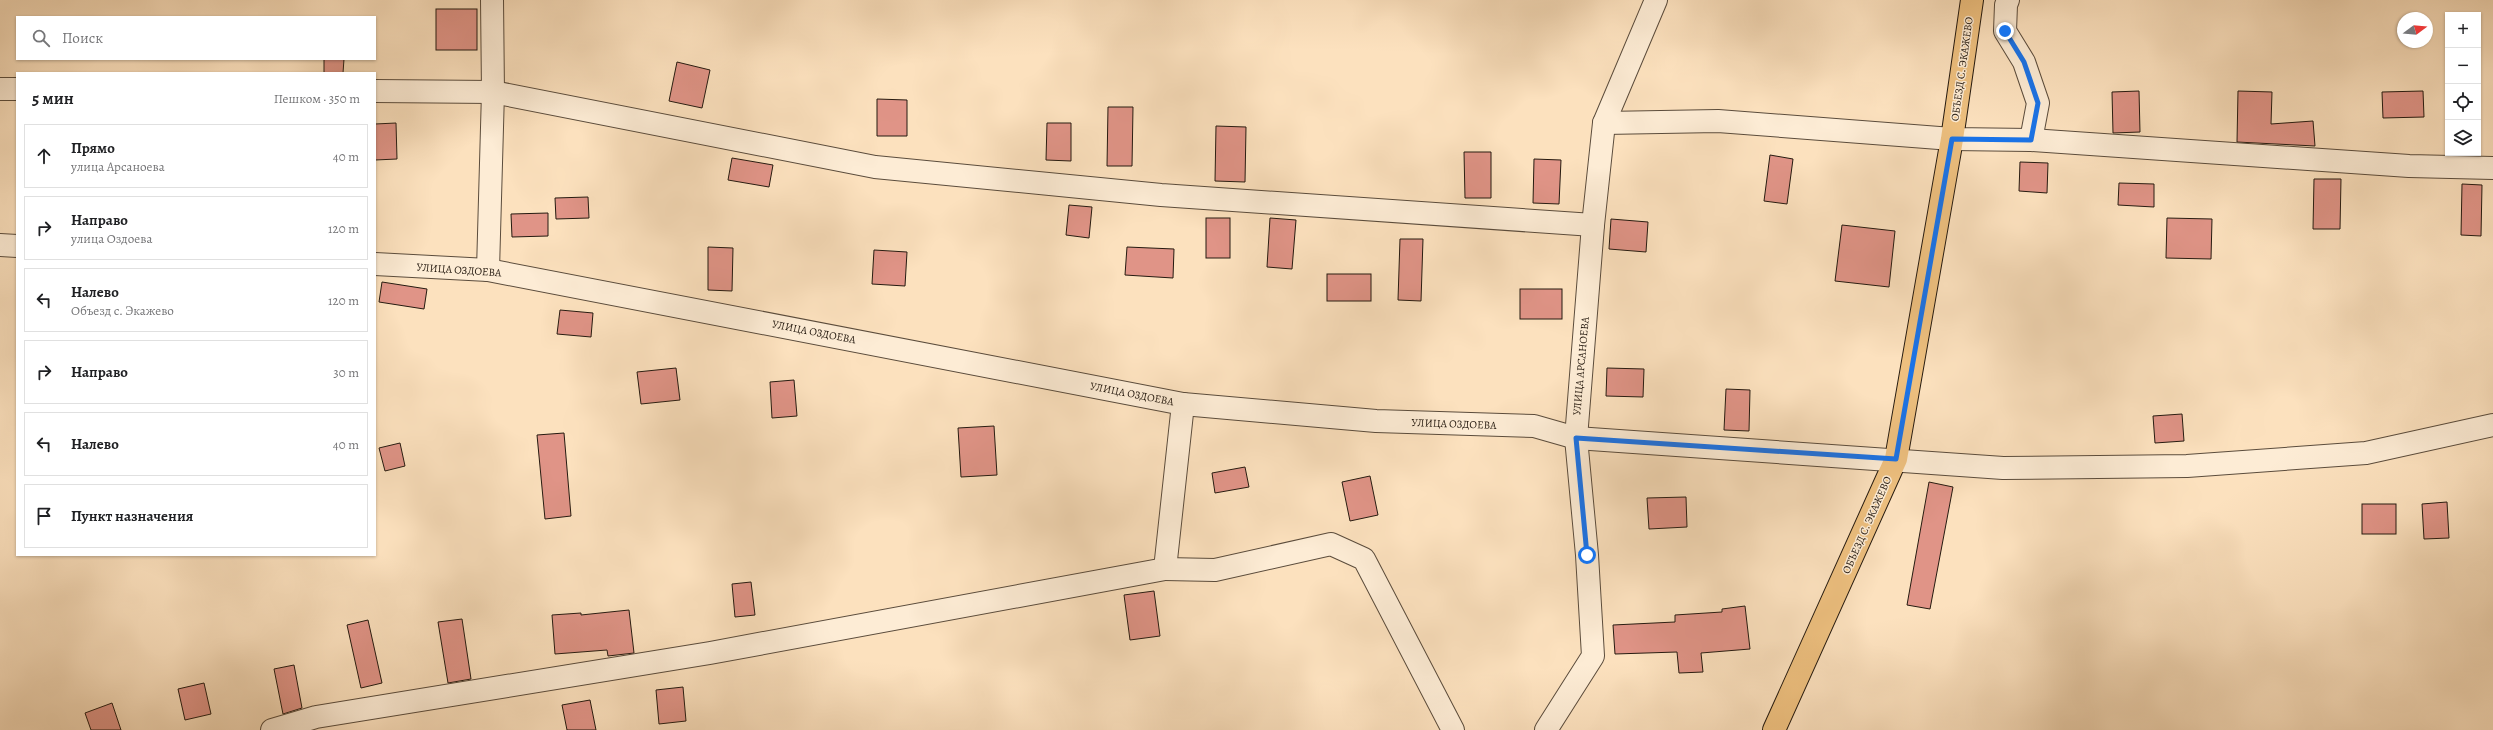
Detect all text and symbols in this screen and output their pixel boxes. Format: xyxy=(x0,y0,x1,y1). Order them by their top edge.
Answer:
north arrow xyxy=(2397,12,2433,48)
map controls xyxy=(2445,12,2481,156)
button: + xyxy=(2445,12,2481,48)
street label: ОБЪЕЗД С. ЭКАЖЕВО xyxy=(1947,15,1977,122)
search box xyxy=(16,16,376,60)
route end xyxy=(1996,22,2014,40)
icon: search xyxy=(30,27,52,49)
text: Поиск xyxy=(62,28,103,48)
button: − xyxy=(2445,48,2481,84)
button: locate xyxy=(2445,84,2481,120)
text: 5 мин xyxy=(32,87,74,110)
text: Пешком · 350 m xyxy=(274,90,360,107)
button: layers xyxy=(2445,120,2481,156)
text: Прямо xyxy=(71,138,115,158)
icon: ahead xyxy=(33,145,55,167)
text: 40 m xyxy=(333,148,359,165)
text: улица Арсаноева xyxy=(71,158,165,175)
text: Направо xyxy=(71,210,128,230)
icon: right xyxy=(33,217,55,239)
text: 120 m xyxy=(328,220,359,237)
text: улица Оздоева xyxy=(71,230,152,247)
street label: УЛИЦА ОЗДОЕВА xyxy=(416,260,503,280)
text: Налево xyxy=(71,282,119,302)
icon: left xyxy=(33,289,55,311)
text: 120 m xyxy=(328,292,359,309)
text: Объезд с. Экажево xyxy=(71,302,174,319)
street label: УЛИЦА АРСАНОЕВА xyxy=(1569,315,1593,416)
street label: УЛИЦА ОЗДОЕВА xyxy=(771,317,858,348)
icon: right xyxy=(33,361,55,383)
text: Направо xyxy=(71,362,128,382)
text: 30 m xyxy=(333,364,359,381)
street label: УЛИЦА ОЗДОЕВА xyxy=(1089,379,1176,410)
street label: УЛИЦА ОЗДОЕВА xyxy=(1411,415,1497,433)
icon: left xyxy=(33,433,55,455)
text: Налево xyxy=(71,434,119,454)
text: 40 m xyxy=(333,436,359,453)
street label: ОБЪЕЗД С. ЭКАЖЕВО xyxy=(1839,474,1895,576)
icon: arrive xyxy=(33,505,55,527)
text: Пункт назначения xyxy=(71,506,193,526)
route start xyxy=(1578,546,1596,564)

